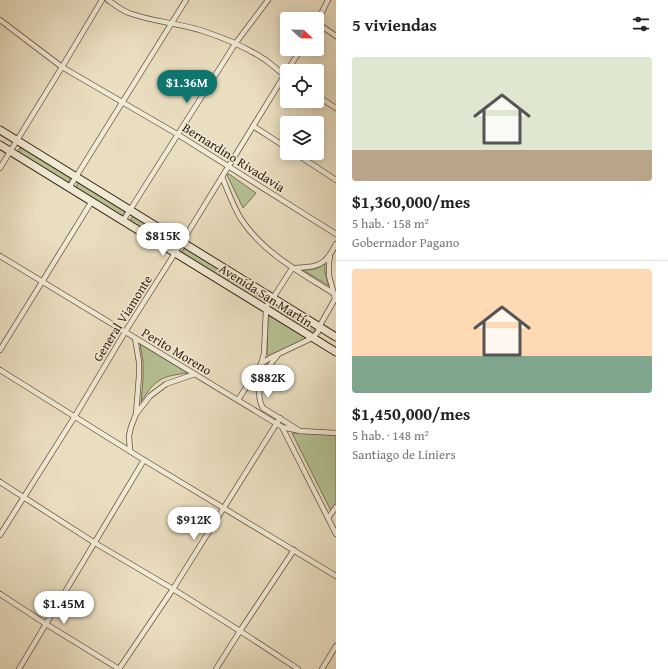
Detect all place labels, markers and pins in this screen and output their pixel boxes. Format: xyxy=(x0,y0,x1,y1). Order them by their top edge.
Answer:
pin: $1.36M xyxy=(154,70,220,104)
pin: $815K xyxy=(135,223,191,257)
pin: $882K xyxy=(240,365,296,399)
pin: $912K xyxy=(166,507,222,541)
pin: $1.45M xyxy=(31,591,97,625)

